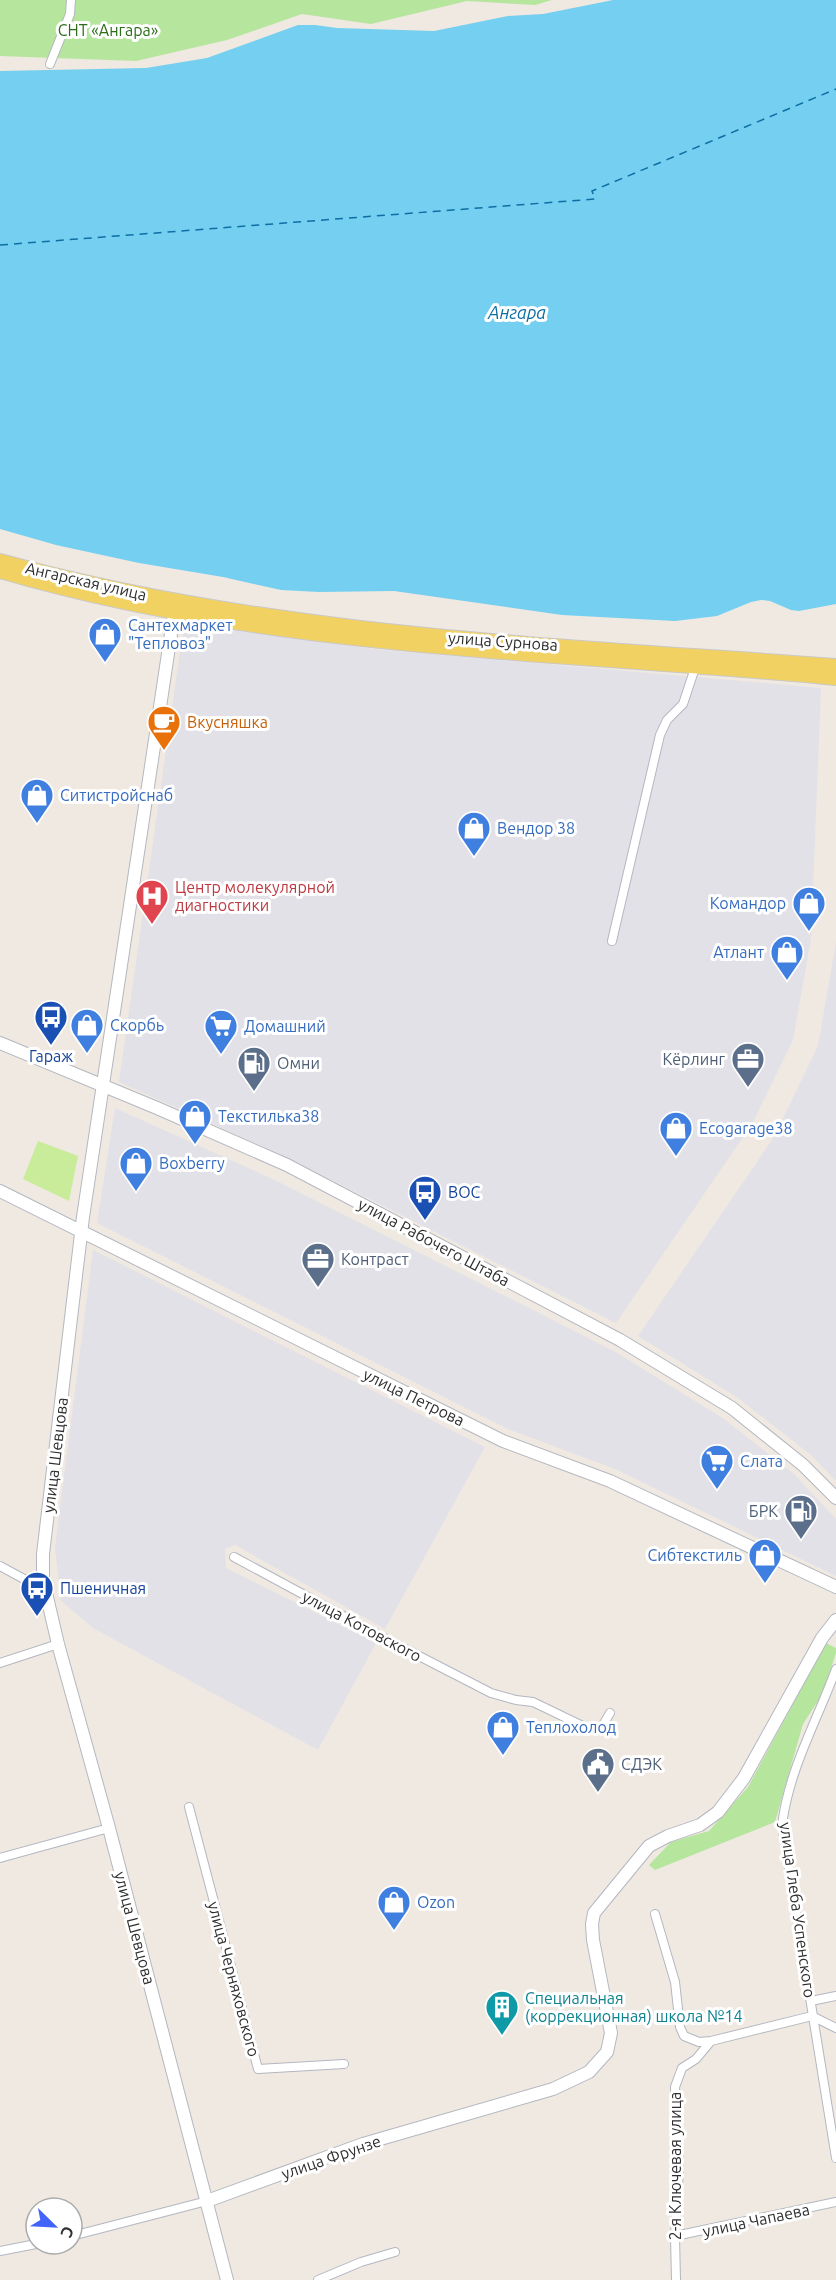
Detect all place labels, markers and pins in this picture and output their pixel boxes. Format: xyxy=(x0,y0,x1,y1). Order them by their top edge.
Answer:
shop icon: Сантехмаркет "Тепловоз" xyxy=(87,616,123,663)
place label: Сантехмаркет "Тепловоз" xyxy=(128,616,233,652)
cafe icon: Вкусняшка xyxy=(146,704,182,751)
place label: Вкусняшка xyxy=(187,713,268,731)
shop icon: Ситистройснаб xyxy=(19,777,55,824)
place label: Ситистройснаб xyxy=(60,786,173,804)
shop icon: Вендор 38 xyxy=(456,810,492,857)
place label: Вендор 38 xyxy=(497,819,575,837)
hospital icon: Центр молекулярной диагностики xyxy=(134,878,170,925)
place label: Центр молекулярной диагностики xyxy=(175,878,335,914)
shop icon: Командор xyxy=(791,885,827,932)
place label: Командор xyxy=(710,894,786,912)
shop icon: Атлант xyxy=(769,934,805,981)
place label: Атлант xyxy=(713,943,764,961)
bus stop icon: Гараж xyxy=(33,999,69,1046)
shop icon: Скорбь xyxy=(69,1007,105,1054)
supermarket icon: Домашний xyxy=(203,1008,239,1055)
place label: Скорбь xyxy=(110,1016,164,1034)
place label: Домашний xyxy=(244,1017,326,1035)
office icon: Кёрлинг xyxy=(730,1041,766,1088)
fuel station icon: Омни xyxy=(236,1045,272,1092)
place label: Гараж xyxy=(29,1047,73,1065)
place label: Кёрлинг xyxy=(663,1050,726,1068)
place label: Омни xyxy=(277,1054,320,1072)
shop icon: Текстилька38 xyxy=(177,1098,213,1145)
place label: Текстилька38 xyxy=(218,1107,319,1125)
shop icon: Ecogarage38 xyxy=(658,1110,694,1157)
place label: Ecogarage38 xyxy=(699,1119,793,1137)
shop icon: Boxberry xyxy=(118,1145,154,1192)
place label: Boxberry xyxy=(159,1154,225,1172)
bus stop icon: ВОС xyxy=(407,1174,443,1221)
place label: ВОС xyxy=(448,1183,481,1201)
office icon: Контраст xyxy=(300,1241,336,1288)
place label: Контраст xyxy=(341,1250,409,1268)
supermarket icon: Слата xyxy=(699,1443,735,1490)
place label: Слата xyxy=(740,1452,783,1470)
fuel station icon: БРК xyxy=(783,1493,819,1540)
place label: БРК xyxy=(749,1502,778,1520)
shop icon: Сибтекстиль xyxy=(747,1537,783,1584)
place label: Сибтекстиль xyxy=(648,1546,742,1564)
bus stop icon: Пшеничная xyxy=(19,1570,55,1617)
place label: Пшеничная xyxy=(60,1579,146,1597)
shop icon: Теплохолод xyxy=(485,1709,521,1756)
place label: Теплохолод xyxy=(526,1718,616,1736)
public building icon: СДЭК xyxy=(580,1746,616,1793)
place label: СДЭК xyxy=(621,1755,662,1773)
shop icon: Ozon xyxy=(376,1884,412,1931)
place label: Ozon xyxy=(417,1893,455,1911)
building icon: Специальная (коррекционная) школа №14 xyxy=(484,1989,520,2036)
place label: Специальная (коррекционная) школа №14 xyxy=(525,1989,743,2026)

